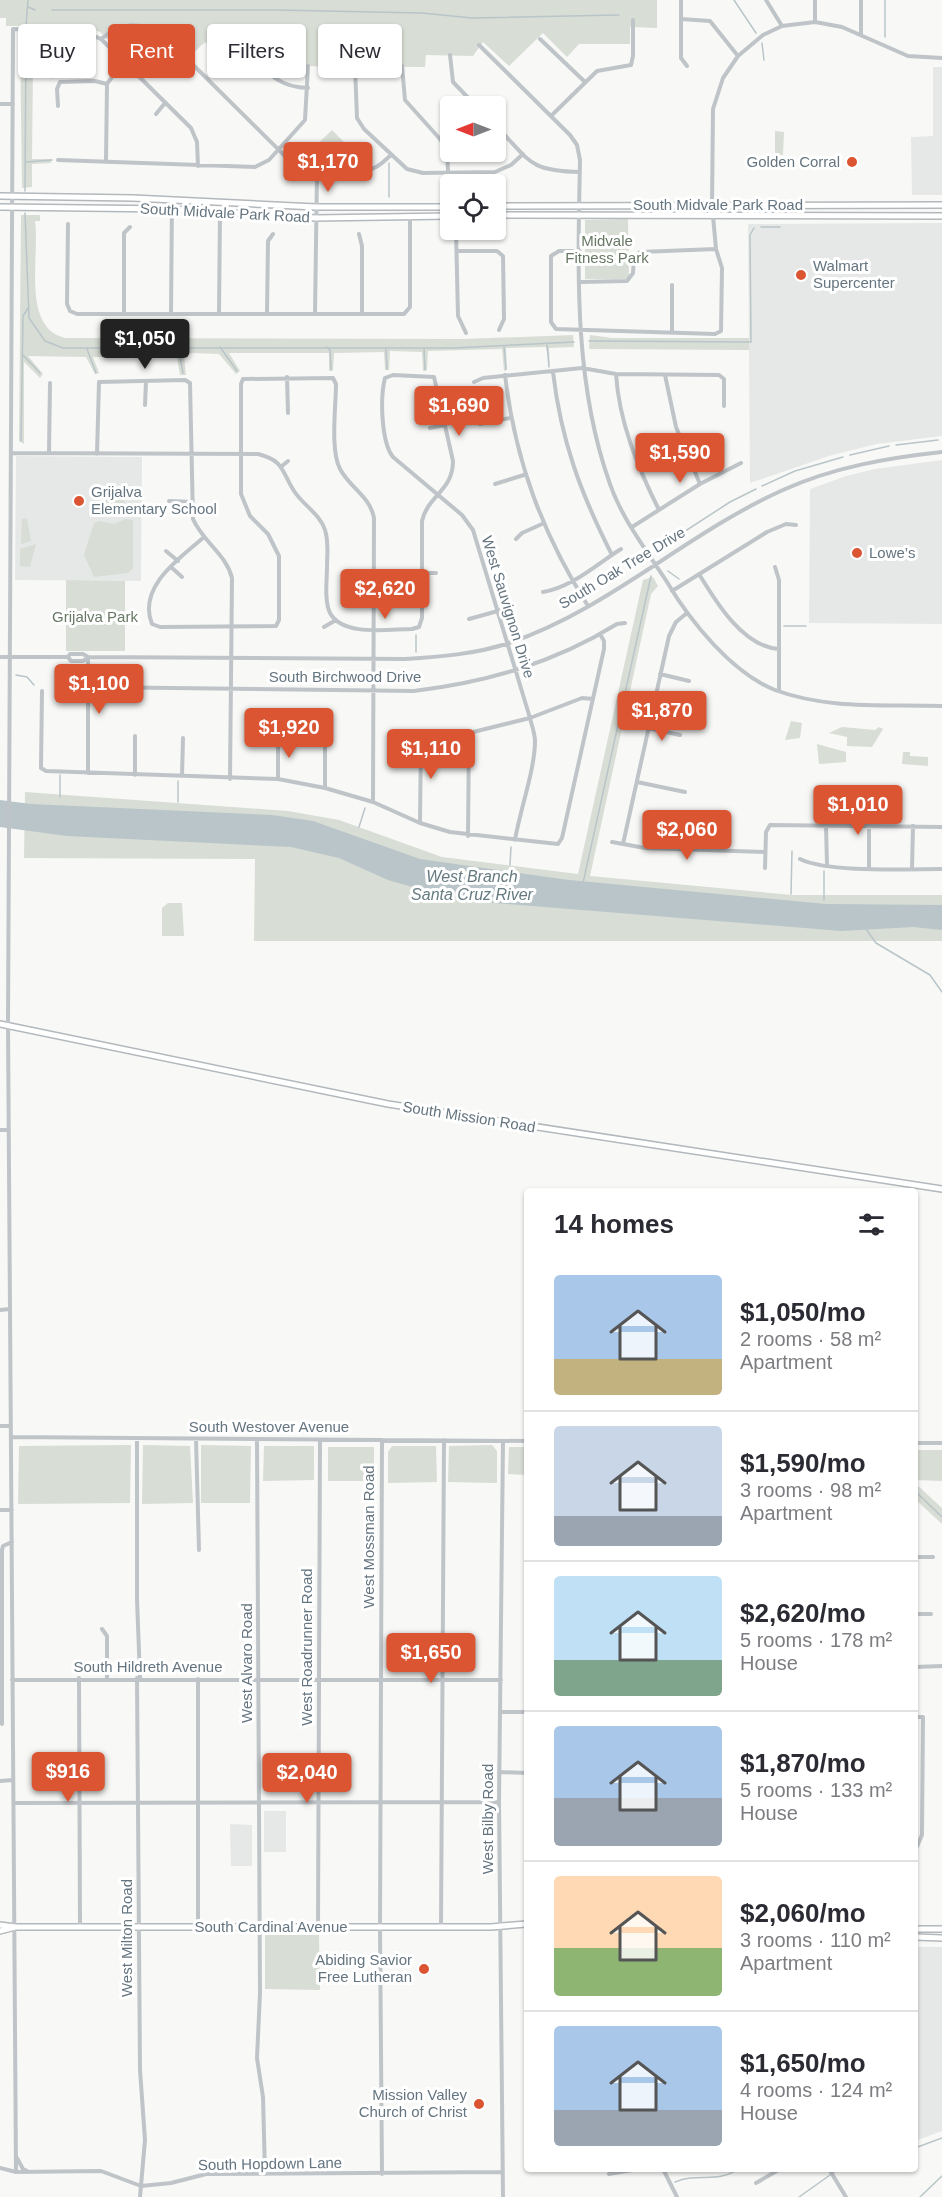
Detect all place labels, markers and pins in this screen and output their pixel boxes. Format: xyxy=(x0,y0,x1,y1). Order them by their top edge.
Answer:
pin: $1,170 xyxy=(279,142,377,193)
place label: Golden Corral xyxy=(747,153,840,170)
marker: Golden Corral xyxy=(845,155,859,169)
place label: Walmart Supercenter xyxy=(813,257,895,291)
marker: Walmart Supercenter xyxy=(794,268,808,282)
pin: $1,050 xyxy=(96,319,194,370)
pin: $1,690 xyxy=(410,386,508,437)
pin: $1,590 xyxy=(631,433,729,484)
place label: Grijalva Elementary School xyxy=(91,483,217,517)
marker: Grijalva Elementary School xyxy=(72,494,86,508)
place label: Lowe’s xyxy=(869,544,915,561)
marker: Lowe’s xyxy=(850,546,864,560)
pin: $2,620 xyxy=(336,569,434,620)
pin: $1,100 xyxy=(50,664,148,715)
pin: $1,870 xyxy=(613,691,711,742)
pin: $1,920 xyxy=(240,708,338,759)
pin: $1,110 xyxy=(382,729,480,780)
pin: $1,010 xyxy=(809,785,907,836)
pin: $2,060 xyxy=(638,810,736,861)
pin: $1,650 xyxy=(382,1633,480,1684)
pin: $916 xyxy=(32,1752,104,1803)
pin: $2,040 xyxy=(258,1753,356,1804)
place label: Abiding Savior Free Lutheran xyxy=(315,1951,412,1985)
marker: Abiding Savior Free Lutheran xyxy=(417,1962,431,1976)
place label: Mission Valley Church of Christ xyxy=(359,2086,468,2120)
marker: Mission Valley Church of Christ xyxy=(472,2097,486,2111)

